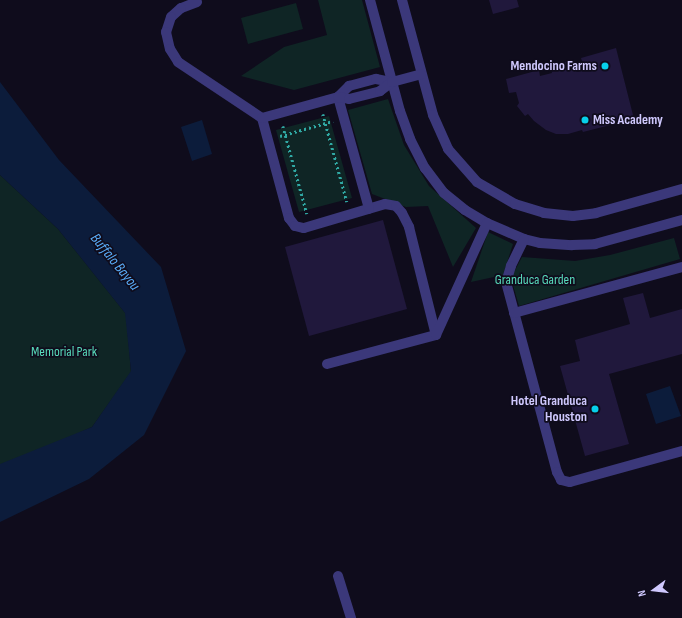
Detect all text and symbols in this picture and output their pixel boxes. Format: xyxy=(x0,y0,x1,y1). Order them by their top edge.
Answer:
place label: Mendocino Farms xyxy=(510,58,597,74)
marker: Mendocino Farms xyxy=(600,61,610,71)
place label: Miss Academy xyxy=(593,112,663,128)
marker: Miss Academy xyxy=(580,115,590,125)
water label: Buffalo Bayou xyxy=(86,230,144,294)
park label: Granduca Garden xyxy=(495,272,575,288)
park label: Memorial Park xyxy=(31,344,97,360)
place label: Hotel Granduca Houston xyxy=(511,393,587,426)
marker: Hotel Granduca Houston xyxy=(590,404,600,414)
north arrow xyxy=(634,570,674,610)
text: N xyxy=(635,589,649,598)

